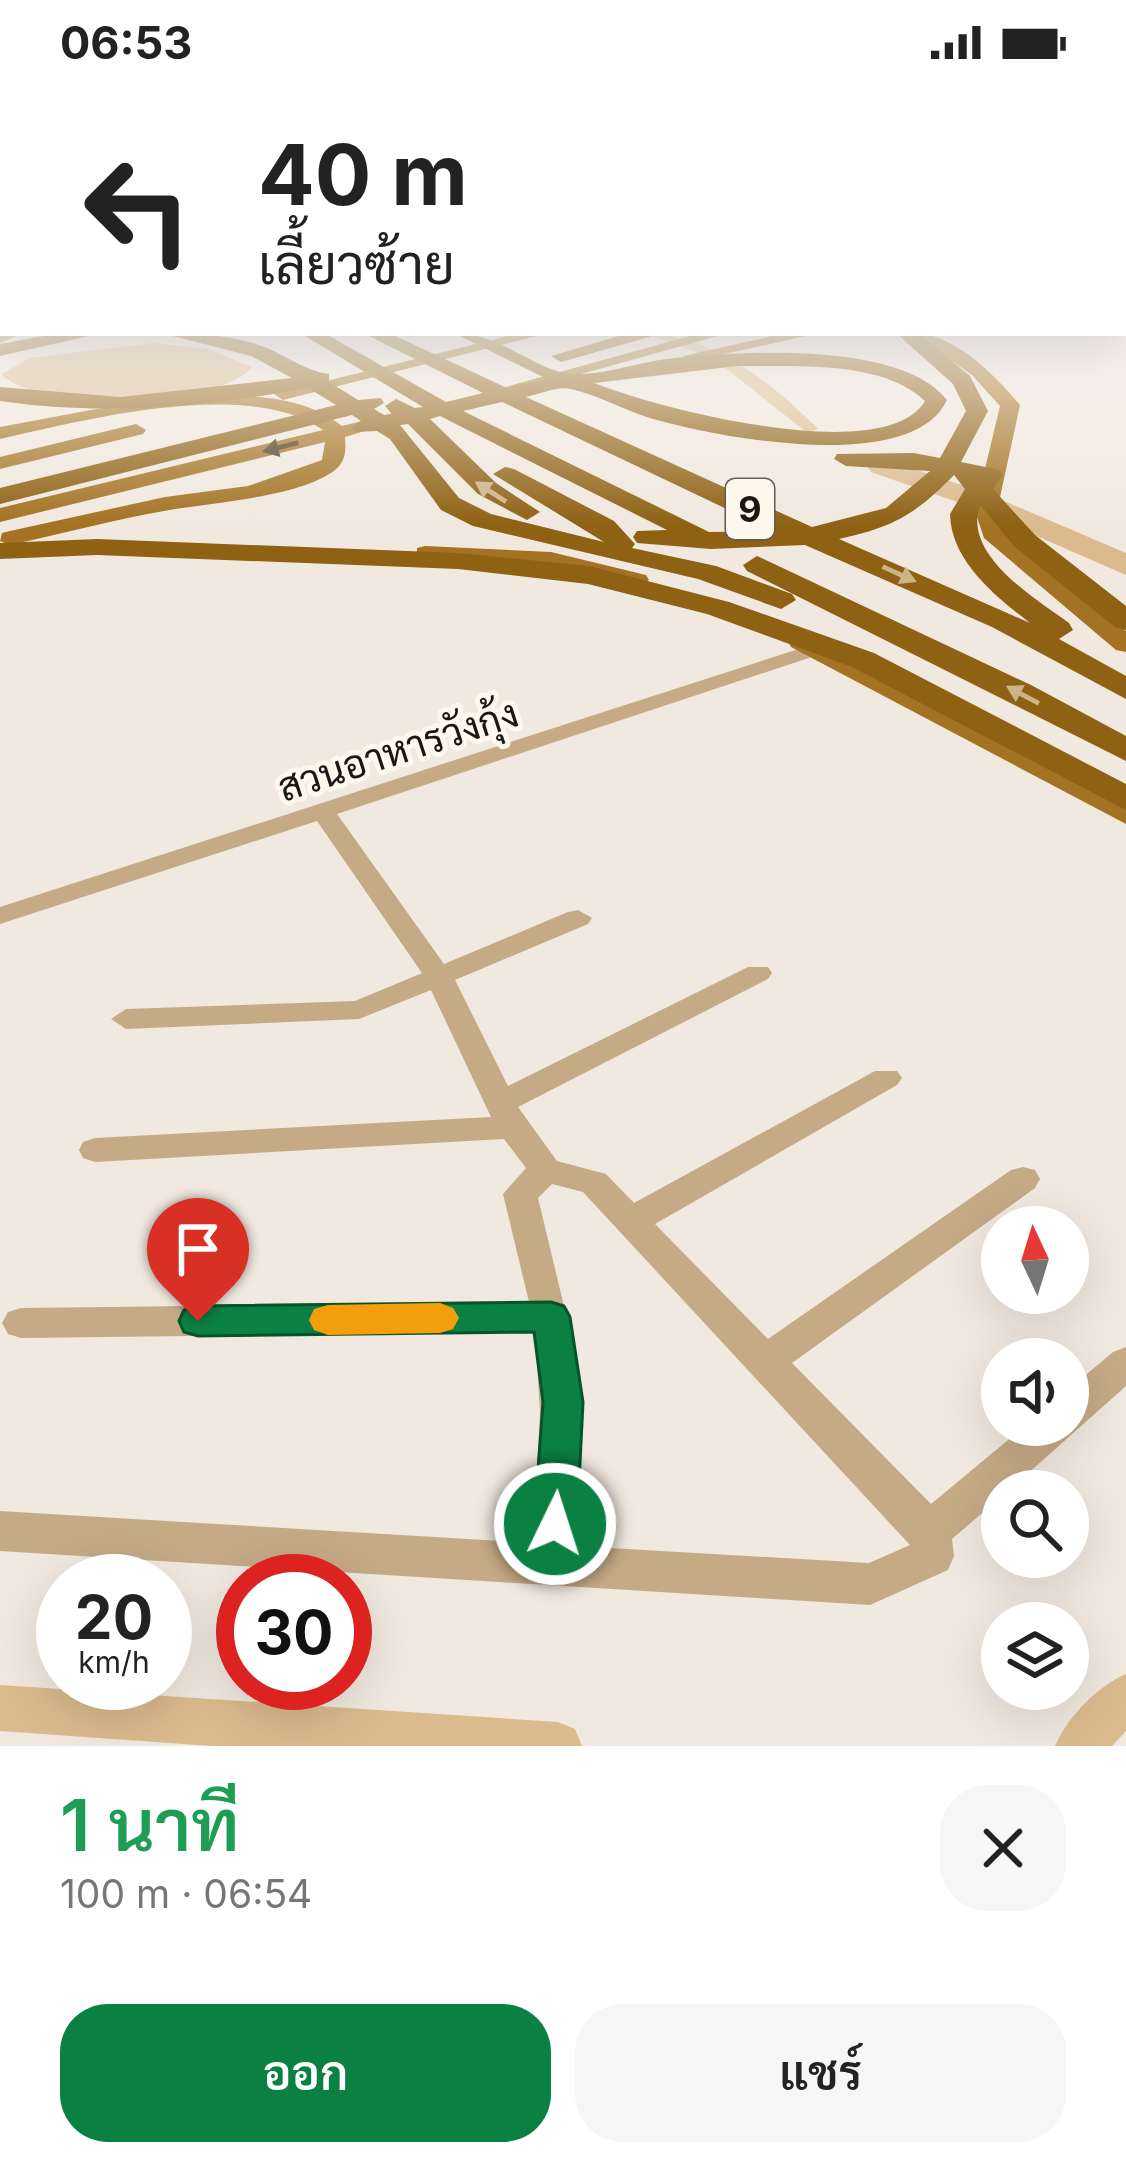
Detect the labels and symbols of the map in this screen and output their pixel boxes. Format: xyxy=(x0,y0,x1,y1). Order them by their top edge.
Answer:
one-way arrow xyxy=(263,438,300,457)
road number: 9 xyxy=(726,479,774,539)
one-way arrow xyxy=(475,482,508,504)
one-way arrow xyxy=(882,565,917,585)
one-way arrow xyxy=(1006,685,1041,705)
street label: สวนอาหารวังกุ้ง xyxy=(272,689,525,814)
pin xyxy=(147,1198,249,1321)
north arrow xyxy=(981,1206,1089,1314)
position arrow xyxy=(492,1461,618,1587)
speed limit sign: 30 xyxy=(216,1554,372,1710)

